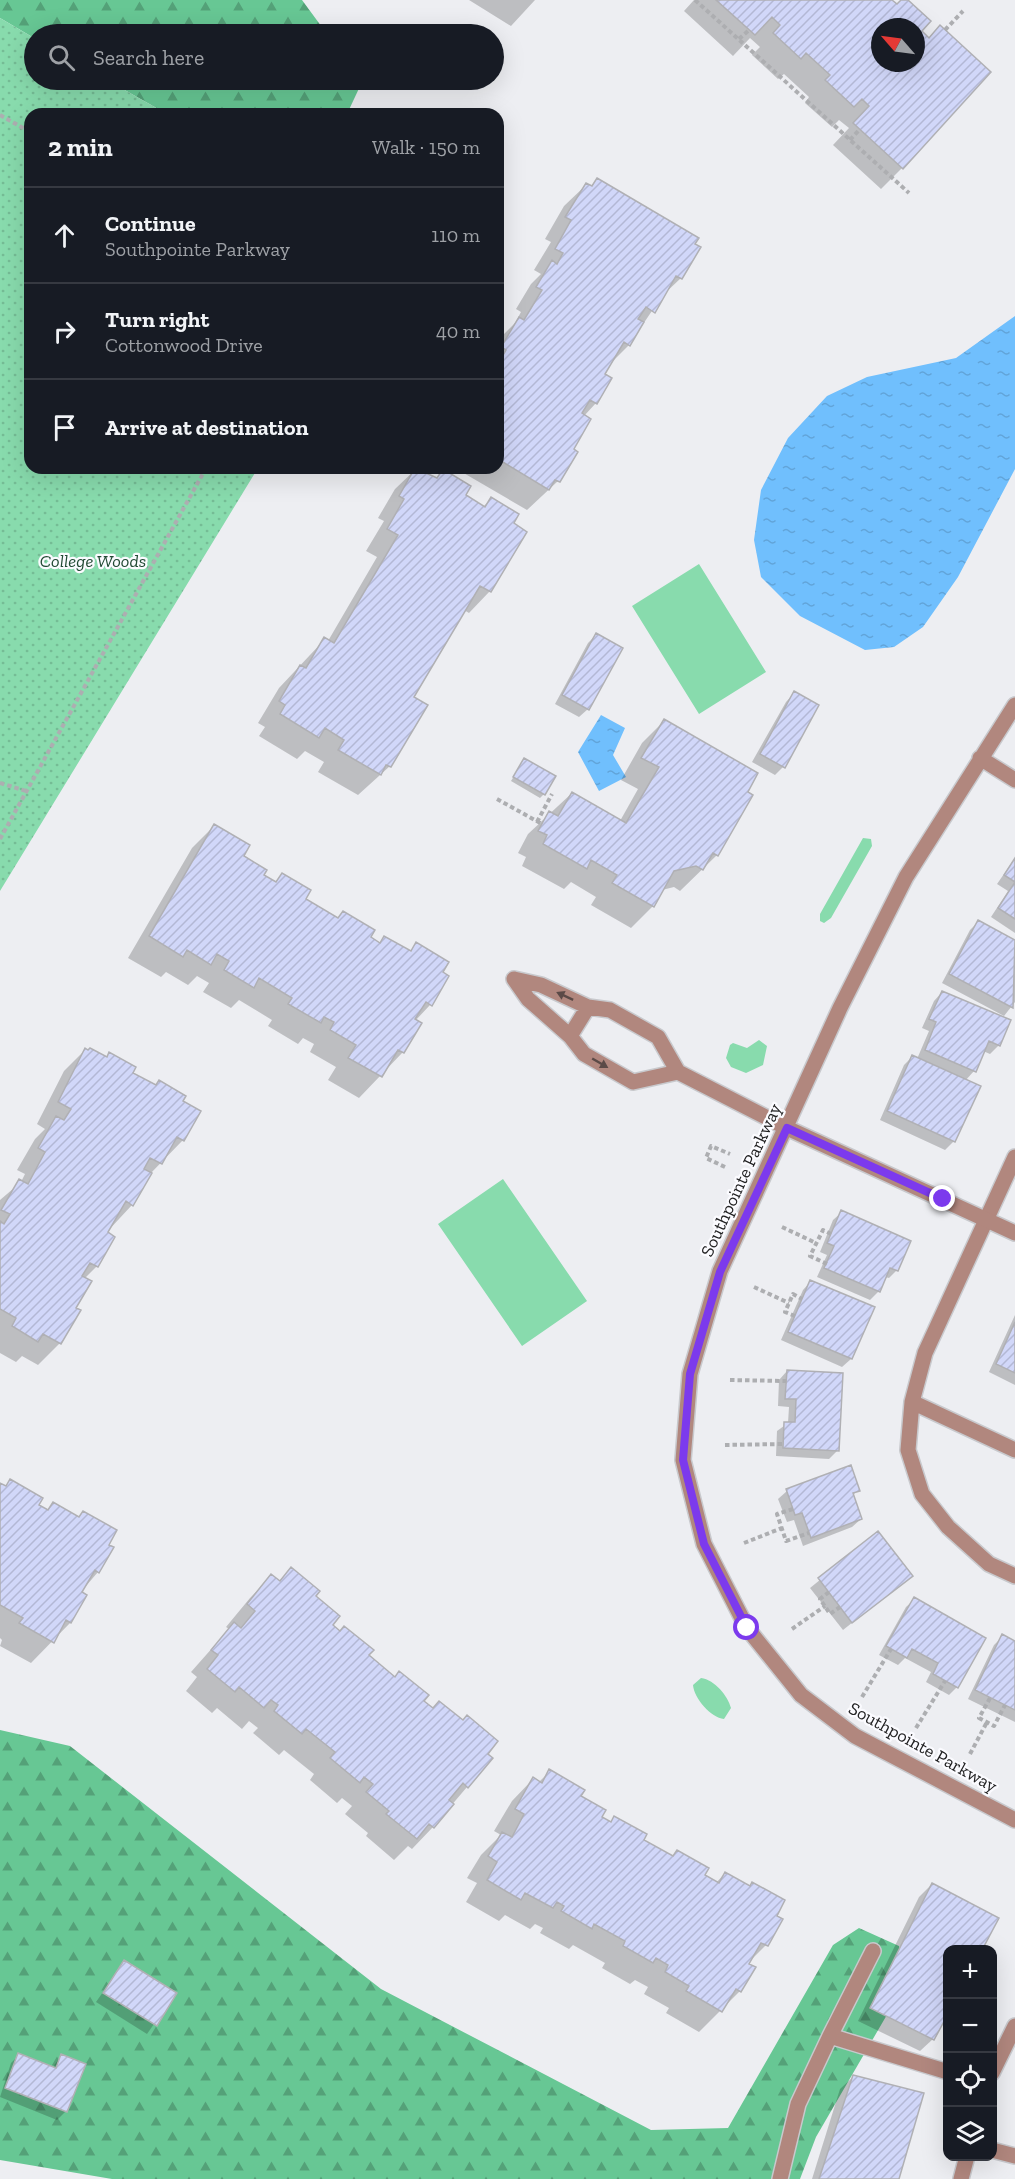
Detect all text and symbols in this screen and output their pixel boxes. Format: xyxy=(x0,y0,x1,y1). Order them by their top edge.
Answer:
north arrow xyxy=(871,18,925,72)
search box xyxy=(24,24,504,90)
icon: search xyxy=(45,41,78,74)
text: Search here xyxy=(93,44,204,71)
text: 2 min xyxy=(48,131,113,163)
text: Walk · 150 m xyxy=(372,135,480,159)
text: Continue xyxy=(105,210,196,237)
icon: ahead xyxy=(48,219,81,252)
text: 110 m xyxy=(431,223,480,247)
text: Southpointe Parkway xyxy=(105,237,290,261)
text: Turn right xyxy=(105,306,209,333)
icon: right xyxy=(48,315,81,348)
text: 40 m xyxy=(436,319,480,343)
text: Cottonwood Drive xyxy=(105,333,263,357)
icon: arrive xyxy=(48,411,81,444)
text: Arrive at destination xyxy=(105,414,308,441)
park label: College Woods xyxy=(40,550,146,572)
one-way arrow xyxy=(557,992,574,1001)
one-way arrow xyxy=(591,1058,608,1068)
street label: Southpointe Parkway xyxy=(696,1099,786,1260)
route end xyxy=(929,1185,955,1211)
route start xyxy=(733,1614,759,1640)
street label: Southpointe Parkway xyxy=(845,1697,1002,1797)
map controls xyxy=(943,1945,997,2161)
button: + xyxy=(943,1945,997,1999)
button: − xyxy=(943,1999,997,2053)
button: locate xyxy=(943,2053,997,2107)
button: layers xyxy=(943,2107,997,2161)

